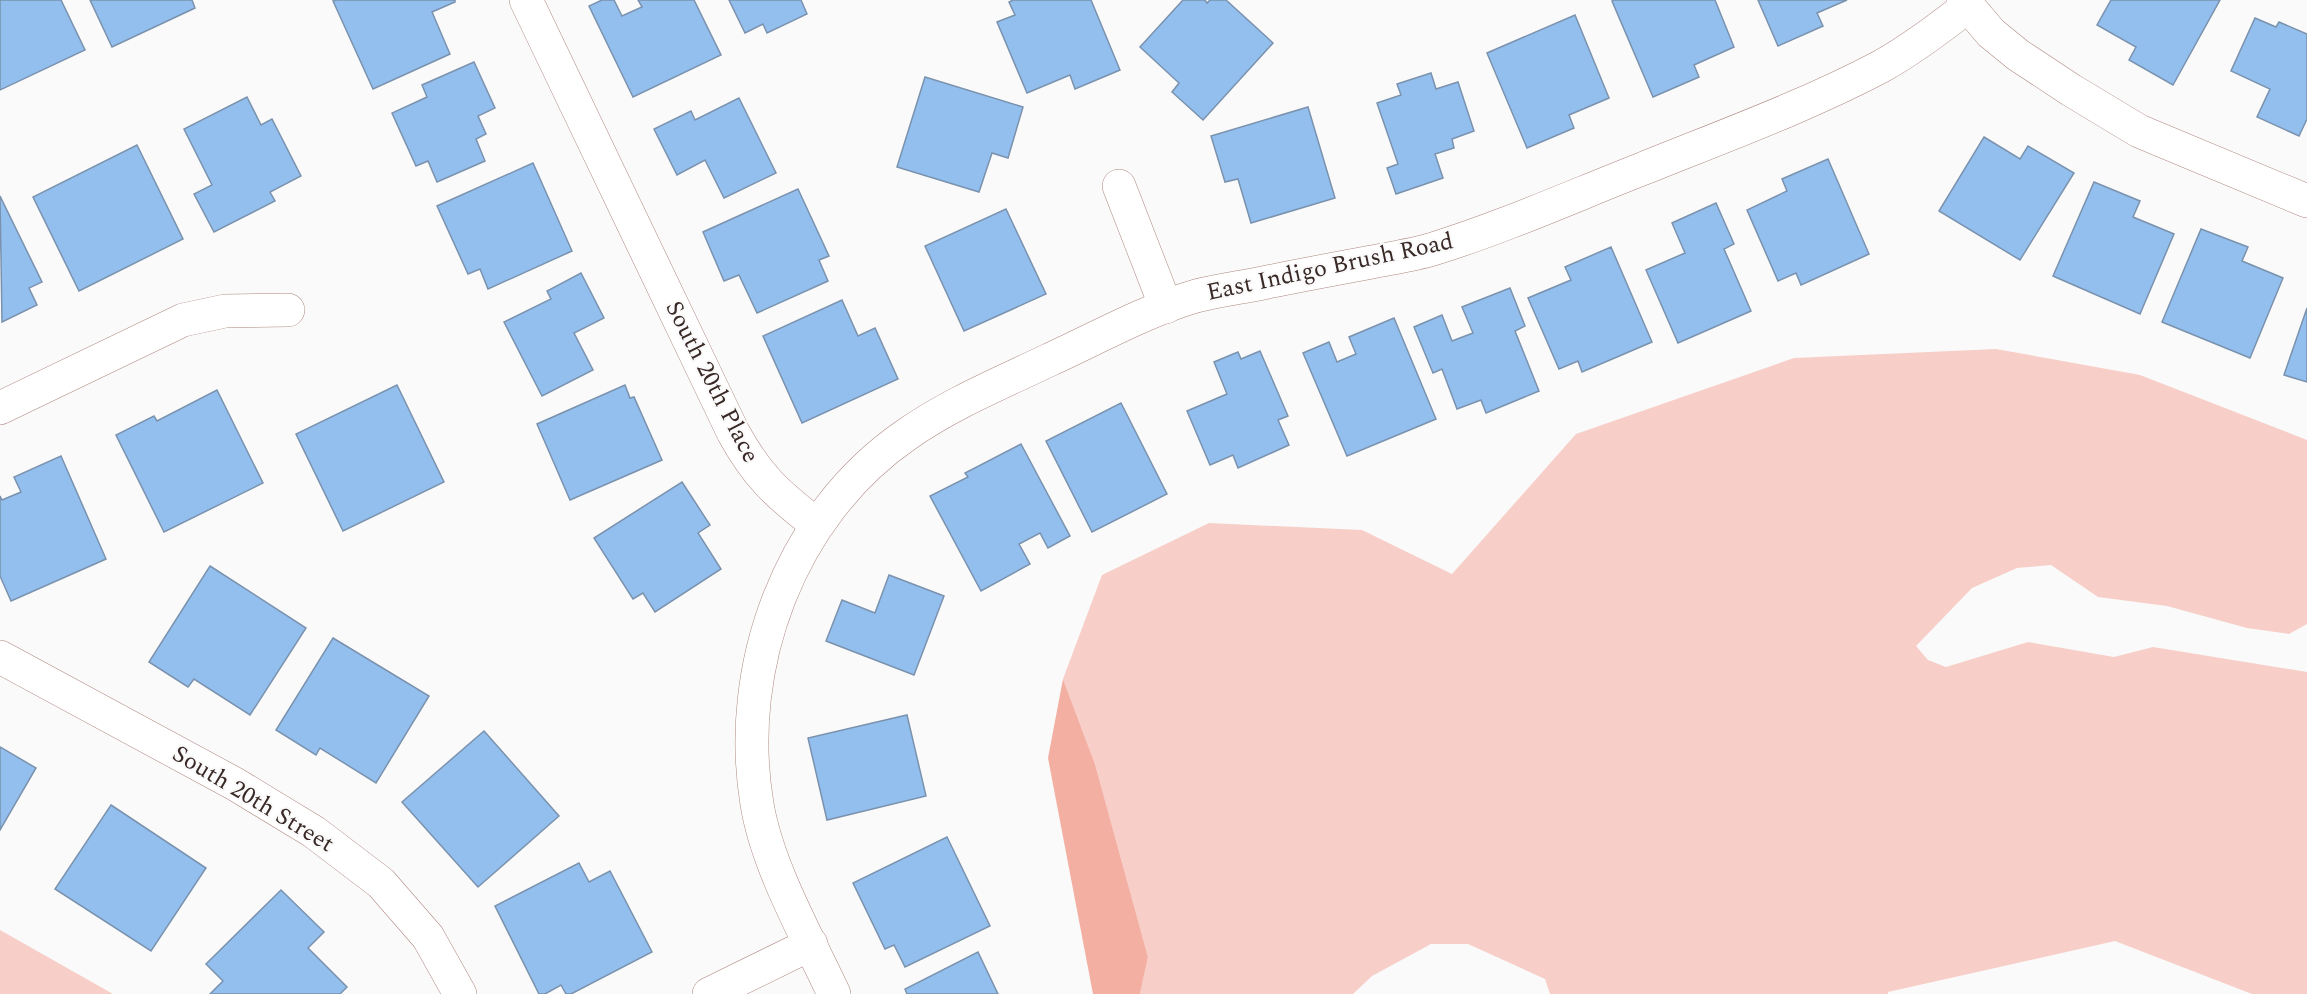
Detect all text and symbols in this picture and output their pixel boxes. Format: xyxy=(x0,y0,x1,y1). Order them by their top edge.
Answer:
street label: East Indigo Brush Road xyxy=(1203,223,1457,311)
street label: South 20th Place xyxy=(656,295,768,469)
street label: South 20th Street xyxy=(165,736,341,862)

